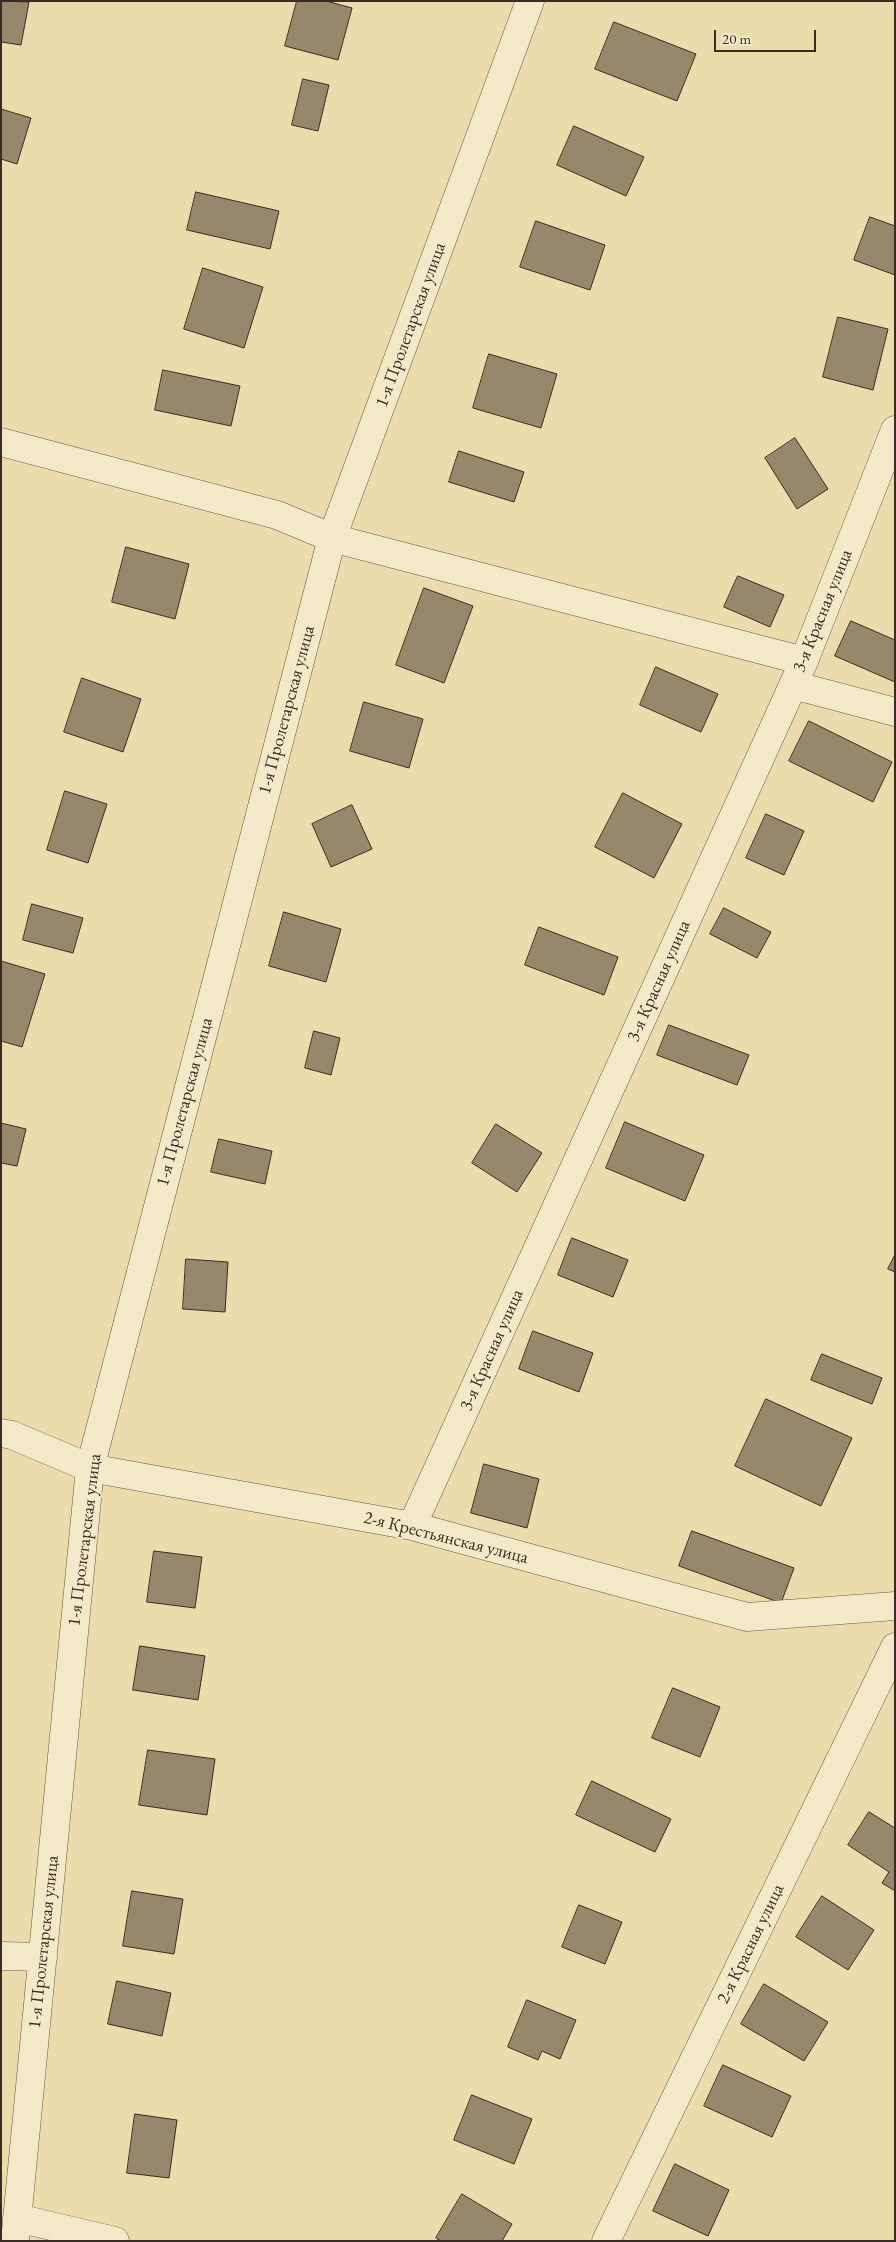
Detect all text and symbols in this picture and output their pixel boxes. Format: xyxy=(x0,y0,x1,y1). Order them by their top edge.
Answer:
scale bar xyxy=(716,20,818,52)
text: 20 m xyxy=(722,29,751,48)
street label: 1-я Пролетарская улица xyxy=(371,240,451,410)
street label: 3-я Красная улица xyxy=(789,546,857,676)
street label: 1-я Пролетарская улица xyxy=(254,623,320,797)
street label: 3-я Красная улица xyxy=(623,917,695,1045)
street label: 1-я Пролетарская улица xyxy=(152,1015,218,1189)
street label: 3-я Красная улица xyxy=(456,1286,528,1414)
street label: 1-я Пролетарская улица xyxy=(64,1452,106,1628)
street label: 2-я Крестьянская улица xyxy=(361,1507,531,1569)
street label: 1-я Пролетарская улица xyxy=(24,1854,64,2030)
street label: 2-я Красная улица xyxy=(713,1881,789,2007)

